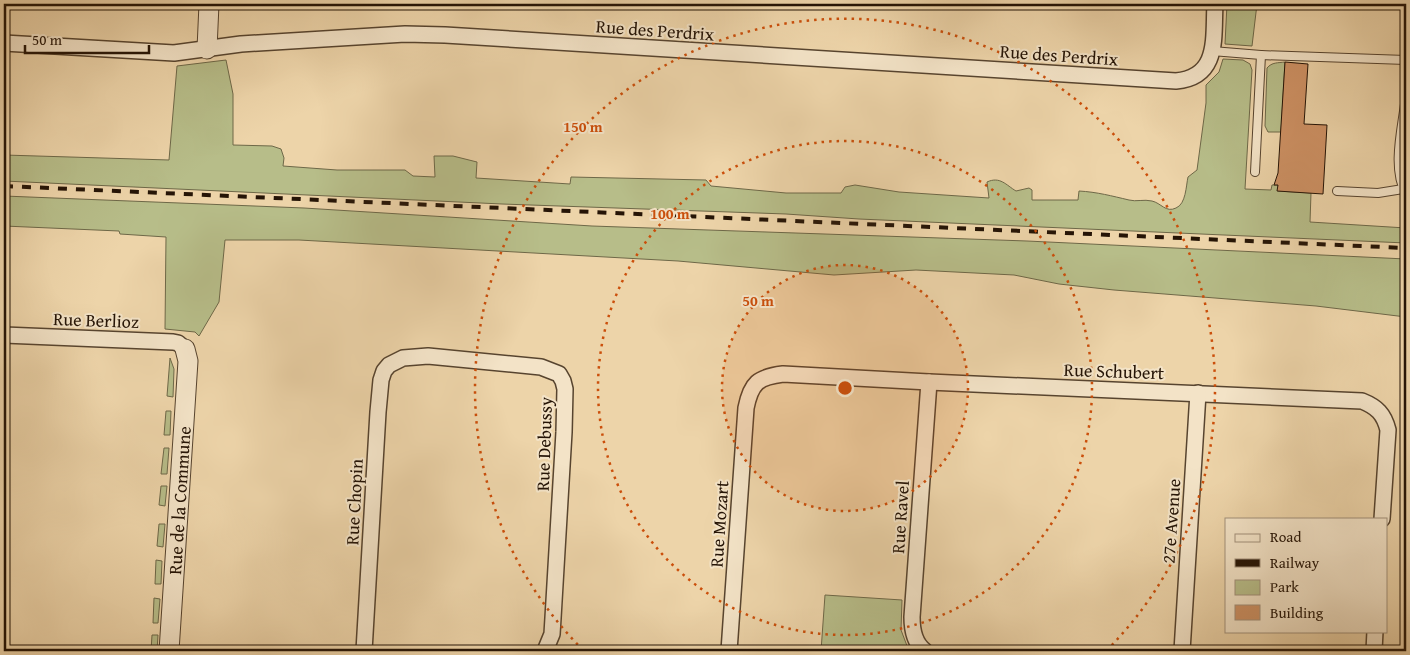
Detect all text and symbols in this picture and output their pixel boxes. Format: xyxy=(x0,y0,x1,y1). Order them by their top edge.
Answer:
street label: Rue des Perdrix xyxy=(595,12,716,48)
scale bar xyxy=(25,22,149,54)
text: 50 m xyxy=(32,29,63,50)
street label: Rue des Perdrix xyxy=(999,37,1120,73)
text: 150 m xyxy=(563,116,603,137)
text: 100 m xyxy=(650,203,690,224)
text: 50 m xyxy=(742,290,774,311)
street label: Rue Berlioz xyxy=(53,305,139,335)
street label: Rue Schubert xyxy=(1063,356,1165,386)
centre of rings xyxy=(836,379,854,397)
street label: Rue Debussy xyxy=(529,396,559,492)
street label: Rue de la Commune xyxy=(161,425,197,575)
street label: Rue Chopin xyxy=(338,458,370,546)
street label: 27e Avenue xyxy=(1155,478,1187,564)
street label: Rue Mozart xyxy=(703,479,736,568)
street label: Rue Ravel xyxy=(884,480,916,554)
legend xyxy=(1225,518,1388,632)
text: Road xyxy=(1270,526,1301,547)
text: Railway xyxy=(1270,552,1320,573)
text: Park xyxy=(1270,576,1299,597)
text: Building xyxy=(1270,602,1324,623)

